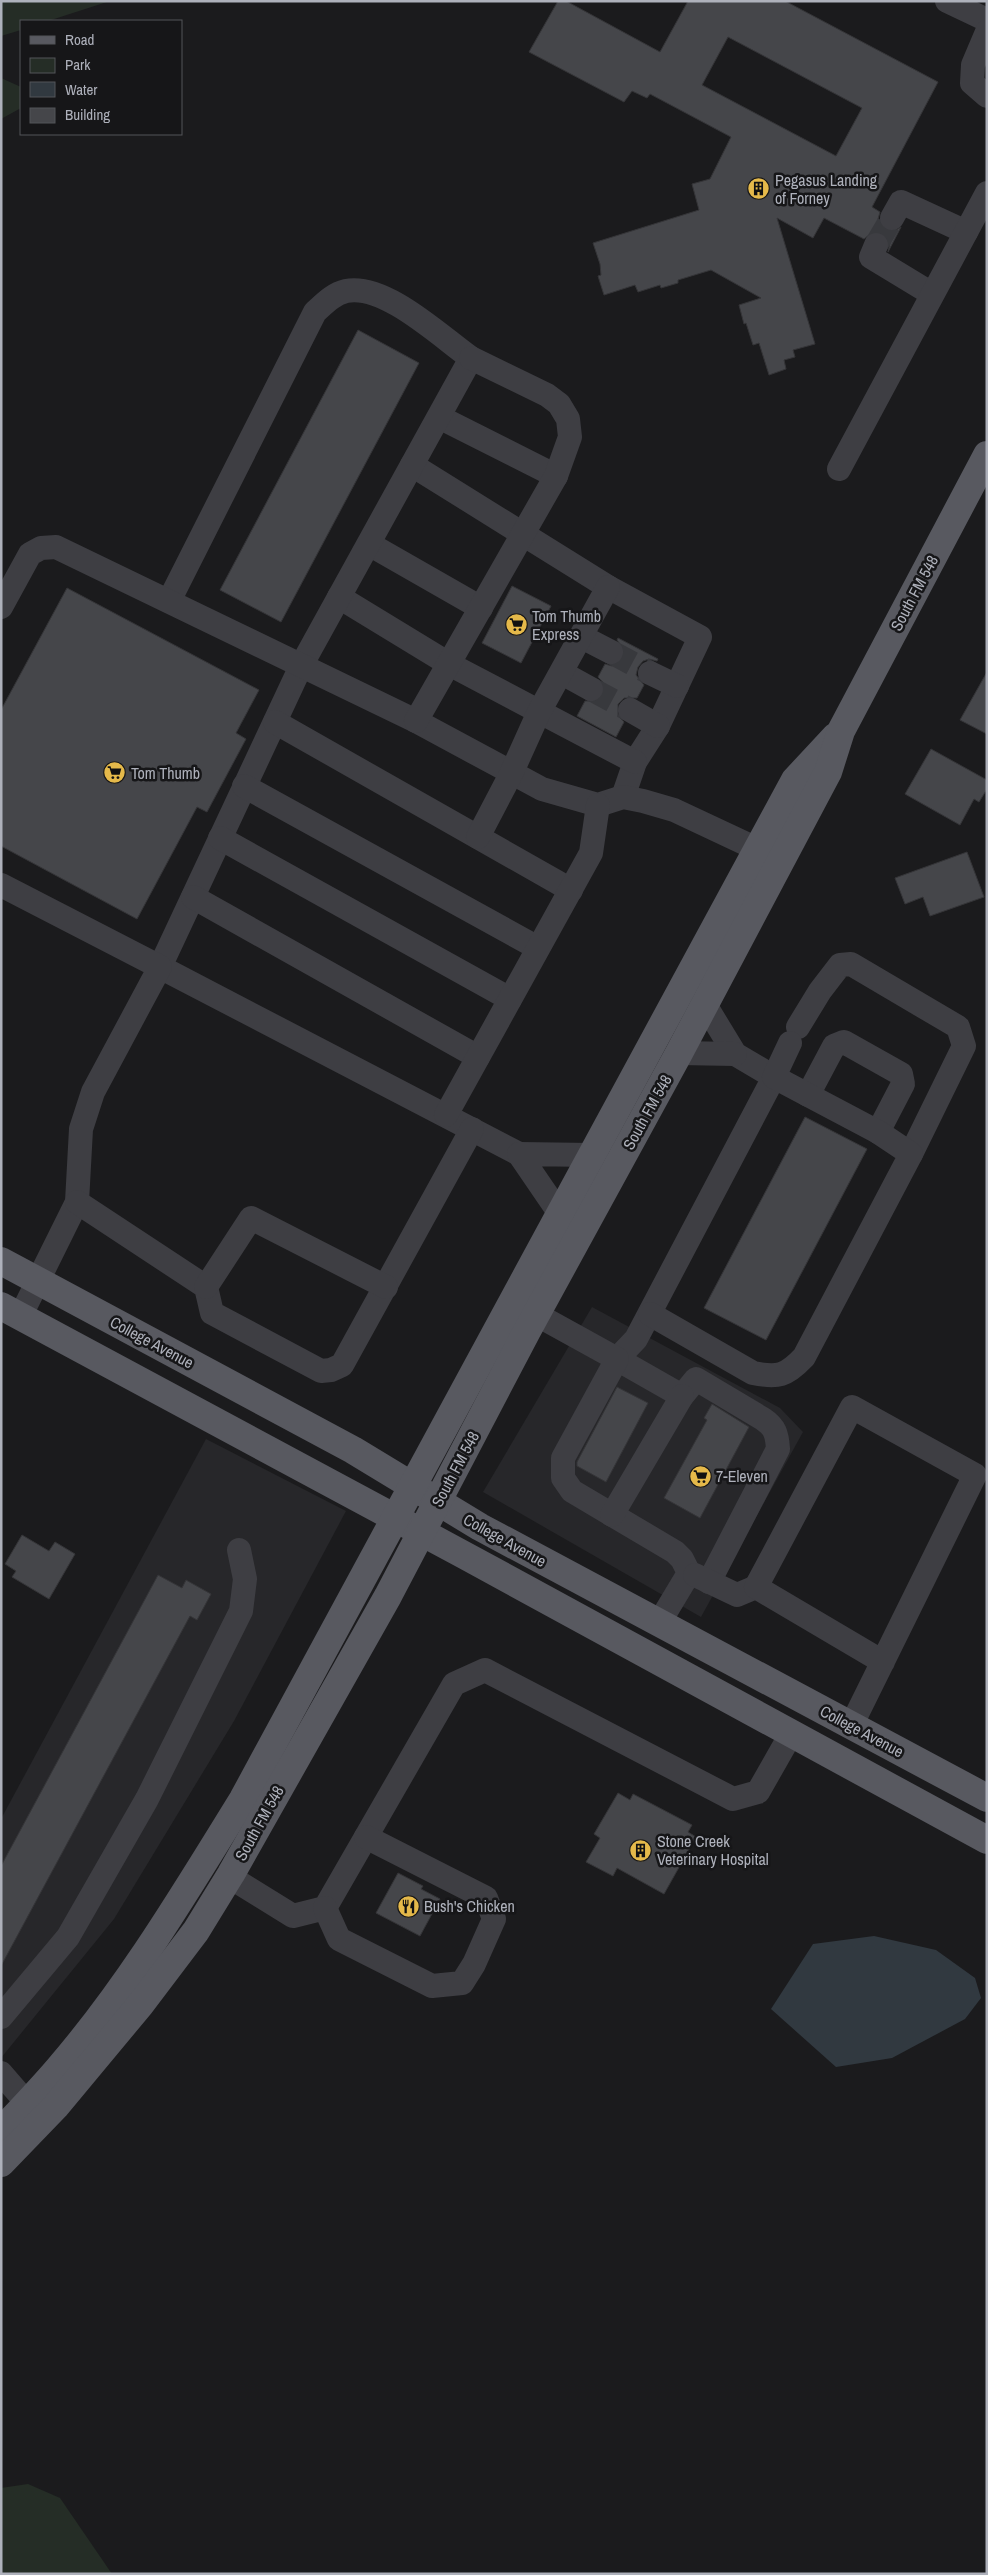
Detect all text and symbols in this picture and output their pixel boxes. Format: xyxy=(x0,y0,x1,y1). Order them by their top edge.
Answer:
legend xyxy=(20,20,182,135)
text: Road xyxy=(65,29,94,50)
text: Park xyxy=(65,54,91,75)
text: Water xyxy=(65,79,97,100)
text: Building xyxy=(65,104,110,125)
place label: Pegasus Landing of Forney xyxy=(775,169,878,209)
building icon: Pegasus Landing of Forney xyxy=(747,177,771,201)
street label: South FM 548 xyxy=(885,551,943,635)
place label: Tom Thumb Express xyxy=(532,605,601,645)
supermarket icon: Tom Thumb Express xyxy=(504,613,528,637)
supermarket icon: Tom Thumb xyxy=(103,761,127,785)
place label: Tom Thumb xyxy=(131,762,200,784)
street label: South FM 548 xyxy=(617,1071,677,1153)
street label: College Avenue xyxy=(106,1311,198,1373)
street label: South FM 548 xyxy=(426,1427,484,1511)
supermarket icon: 7-Eleven xyxy=(688,1464,712,1488)
place label: 7-Eleven xyxy=(716,1465,768,1487)
street label: College Avenue xyxy=(460,1508,550,1572)
street label: College Avenue xyxy=(816,1700,908,1762)
street label: South FM 548 xyxy=(229,1782,289,1864)
place label: Stone Creek Veterinary Hospital xyxy=(657,1830,769,1870)
building icon: Stone Creek Veterinary Hospital xyxy=(629,1838,653,1862)
restaurant icon: Bush's Chicken xyxy=(396,1894,420,1918)
place label: Bush's Chicken xyxy=(424,1895,515,1917)

